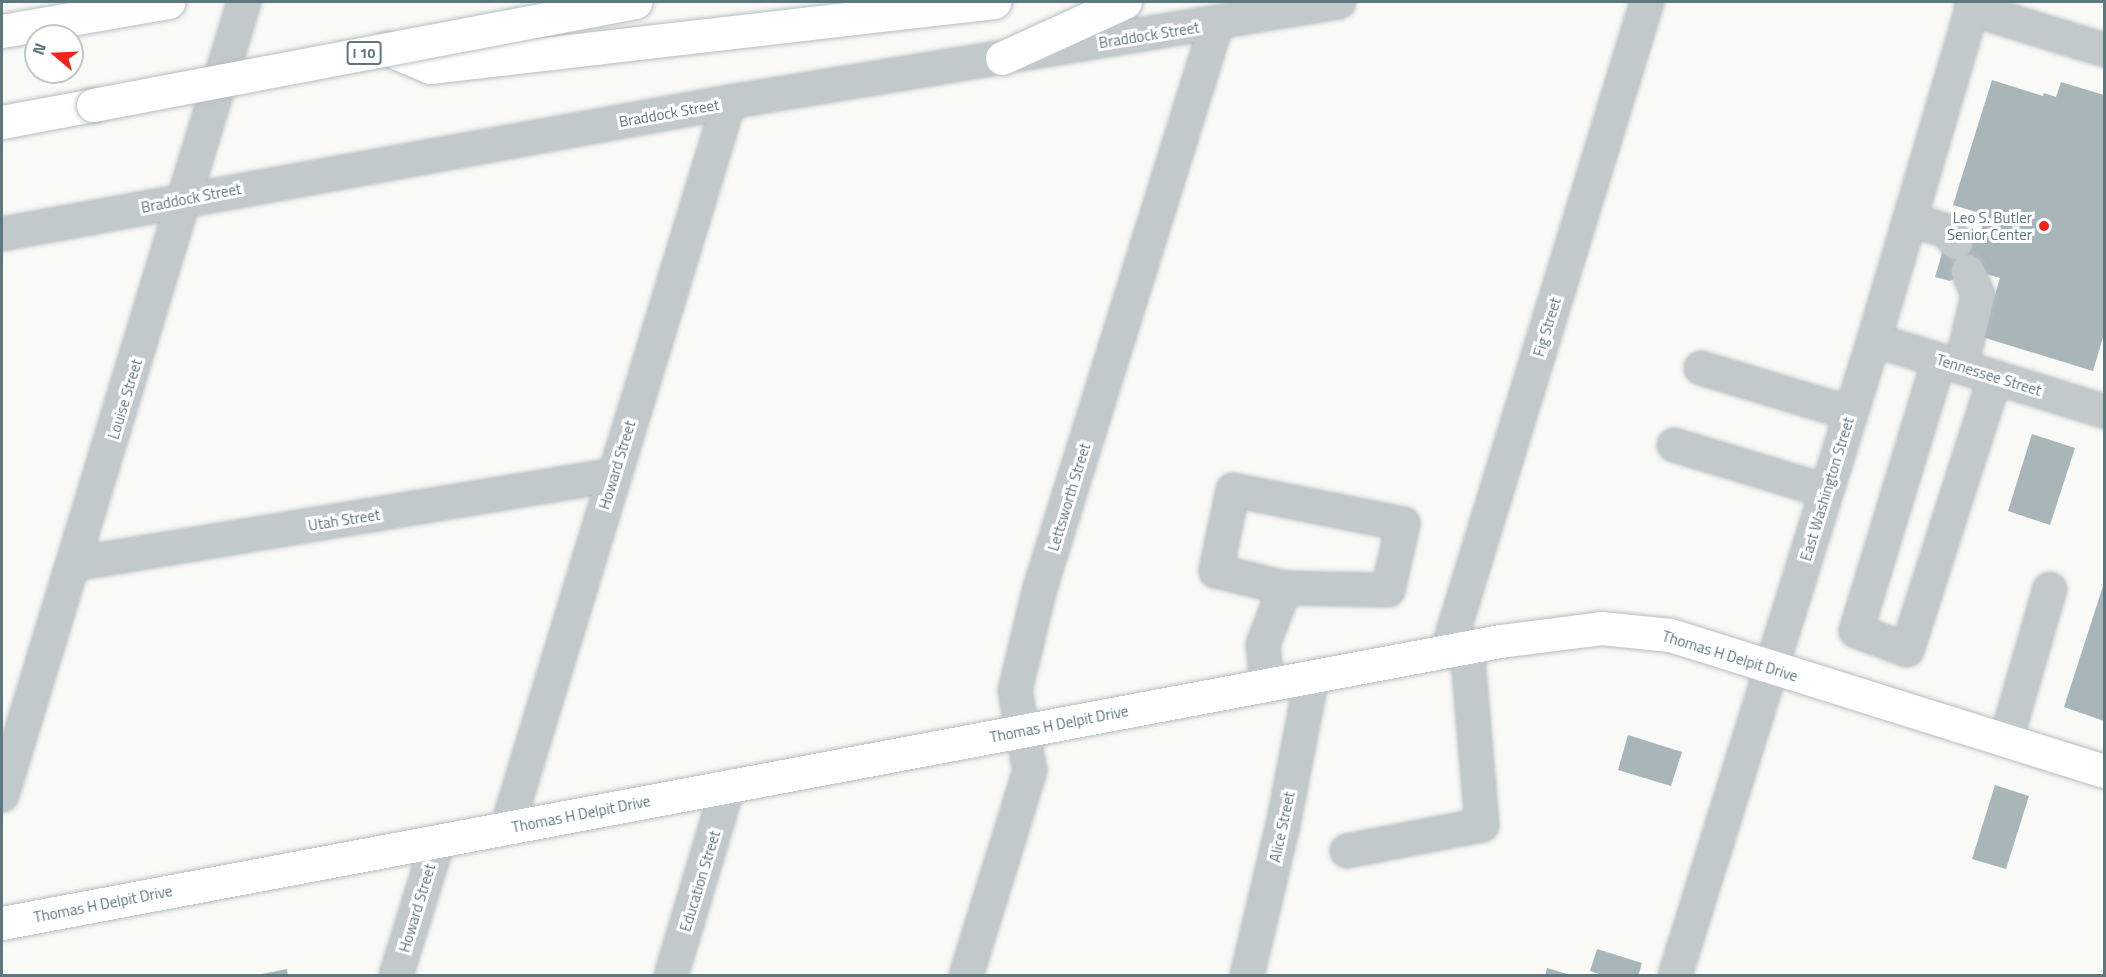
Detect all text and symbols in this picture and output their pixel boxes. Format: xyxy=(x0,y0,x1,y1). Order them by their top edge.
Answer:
street label: Braddock Street xyxy=(1098,18,1200,52)
north arrow xyxy=(24,24,84,84)
text: N xyxy=(26,40,52,58)
road number: I 10 xyxy=(346,42,382,64)
street label: Braddock Street xyxy=(617,95,721,131)
street label: Braddock Street xyxy=(139,179,243,217)
place label: Leo S. Butler Senior Center xyxy=(1947,208,2032,243)
marker: Leo S. Butler Senior Center xyxy=(2037,219,2051,233)
street label: Fig Street xyxy=(1529,295,1565,359)
street label: Tennessee Street xyxy=(1934,350,2044,400)
street label: Louise Street xyxy=(104,357,146,441)
street label: East Washington Street xyxy=(1797,415,1857,563)
street label: Howard Street xyxy=(595,419,639,511)
street label: Lettsworth Street xyxy=(1044,441,1094,553)
street label: Utah Street xyxy=(307,505,381,535)
street label: Thomas H Delpit Drive xyxy=(1660,627,1800,685)
street label: Thomas H Delpit Drive xyxy=(988,702,1130,746)
street label: Alice Street xyxy=(1266,790,1298,864)
street label: Thomas H Delpit Drive xyxy=(510,792,652,836)
street label: Education Street xyxy=(676,828,724,934)
street label: Howard Street xyxy=(395,862,439,954)
street label: Thomas H Delpit Drive xyxy=(32,882,174,926)

